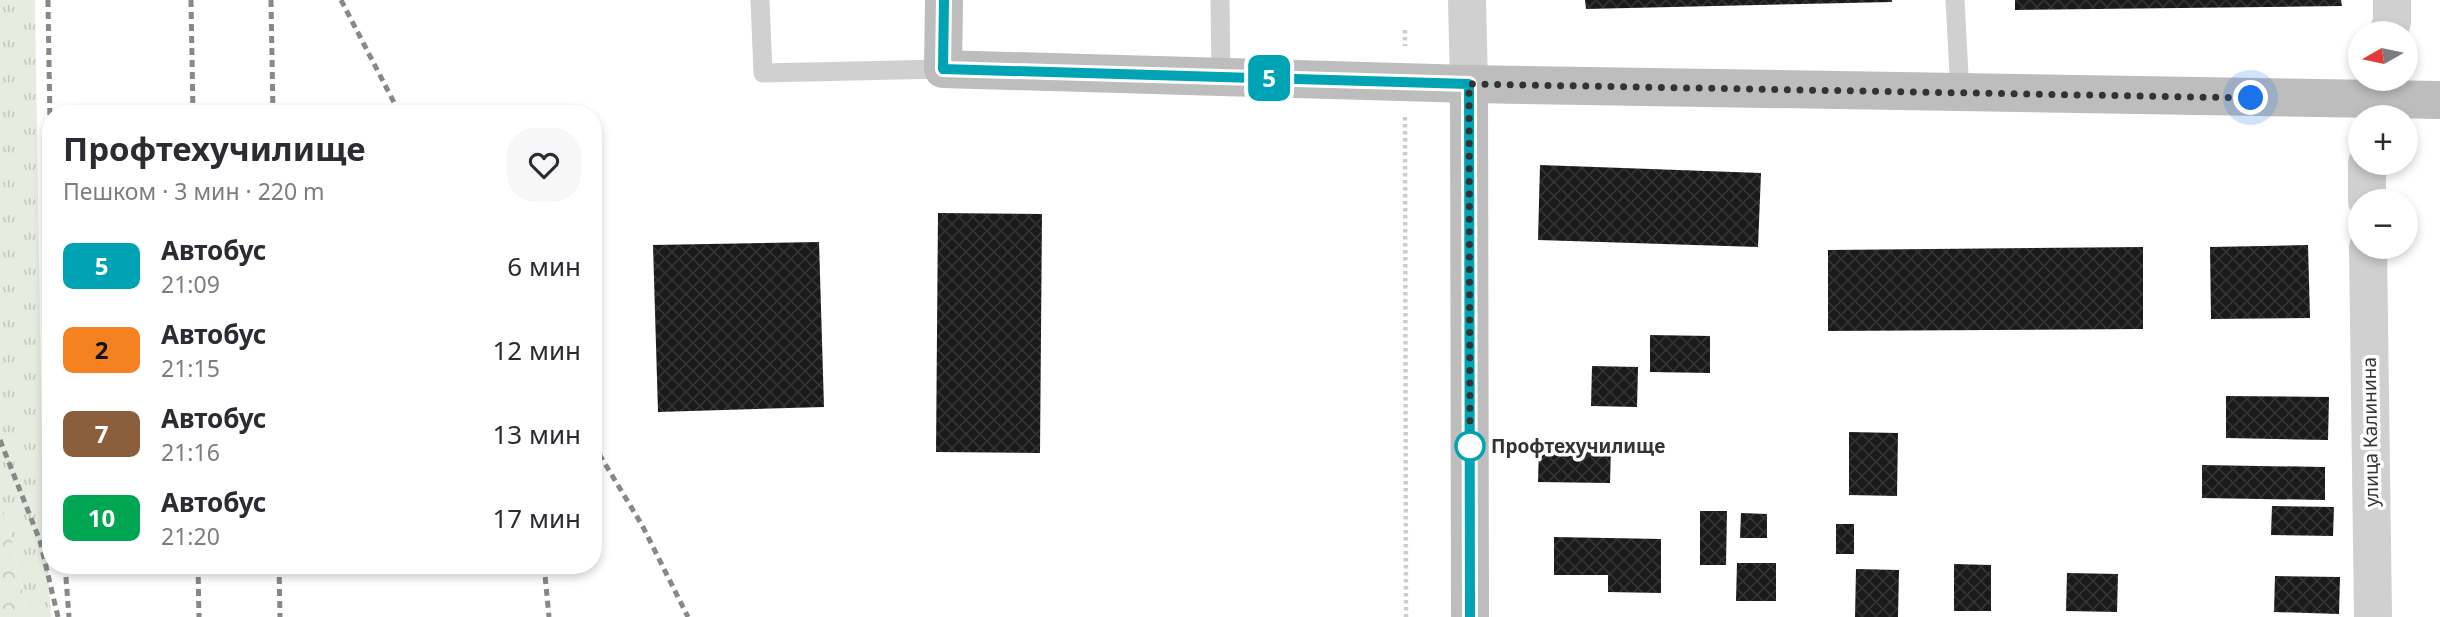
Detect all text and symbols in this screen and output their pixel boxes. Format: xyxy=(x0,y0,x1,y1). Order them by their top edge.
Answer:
north arrow xyxy=(2348,21,2418,91)
map controls xyxy=(2348,21,2418,259)
line badge: 5 xyxy=(1246,55,1292,101)
text: 5 xyxy=(1262,61,1276,94)
your location xyxy=(2233,80,2268,115)
button: + xyxy=(2348,105,2418,175)
text: Профтехучилище xyxy=(63,126,366,171)
button: heart xyxy=(507,128,581,202)
text: Пешком · 3 мин · 220 m xyxy=(63,175,325,207)
button: − xyxy=(2348,189,2418,259)
text: Автобус xyxy=(161,232,266,268)
text: 6 мин xyxy=(507,248,581,284)
text: 5 xyxy=(95,249,108,282)
text: 21:09 xyxy=(161,268,220,300)
text: Автобус xyxy=(161,316,266,352)
text: 12 мин xyxy=(492,332,581,368)
text: 2 xyxy=(95,333,108,366)
text: 21:15 xyxy=(161,352,220,384)
street label: улица Калинина xyxy=(2356,357,2384,507)
text: Автобус xyxy=(161,400,266,436)
text: 13 мин xyxy=(492,416,581,452)
text: 7 xyxy=(95,417,108,450)
marker: Профтехучилище xyxy=(1455,431,1485,461)
place label: Профтехучилище xyxy=(1491,433,1665,459)
text: 21:16 xyxy=(161,436,220,468)
text: Автобус xyxy=(161,484,266,520)
text: 17 мин xyxy=(492,500,581,536)
text: 10 xyxy=(88,501,115,534)
text: 21:20 xyxy=(161,520,220,552)

